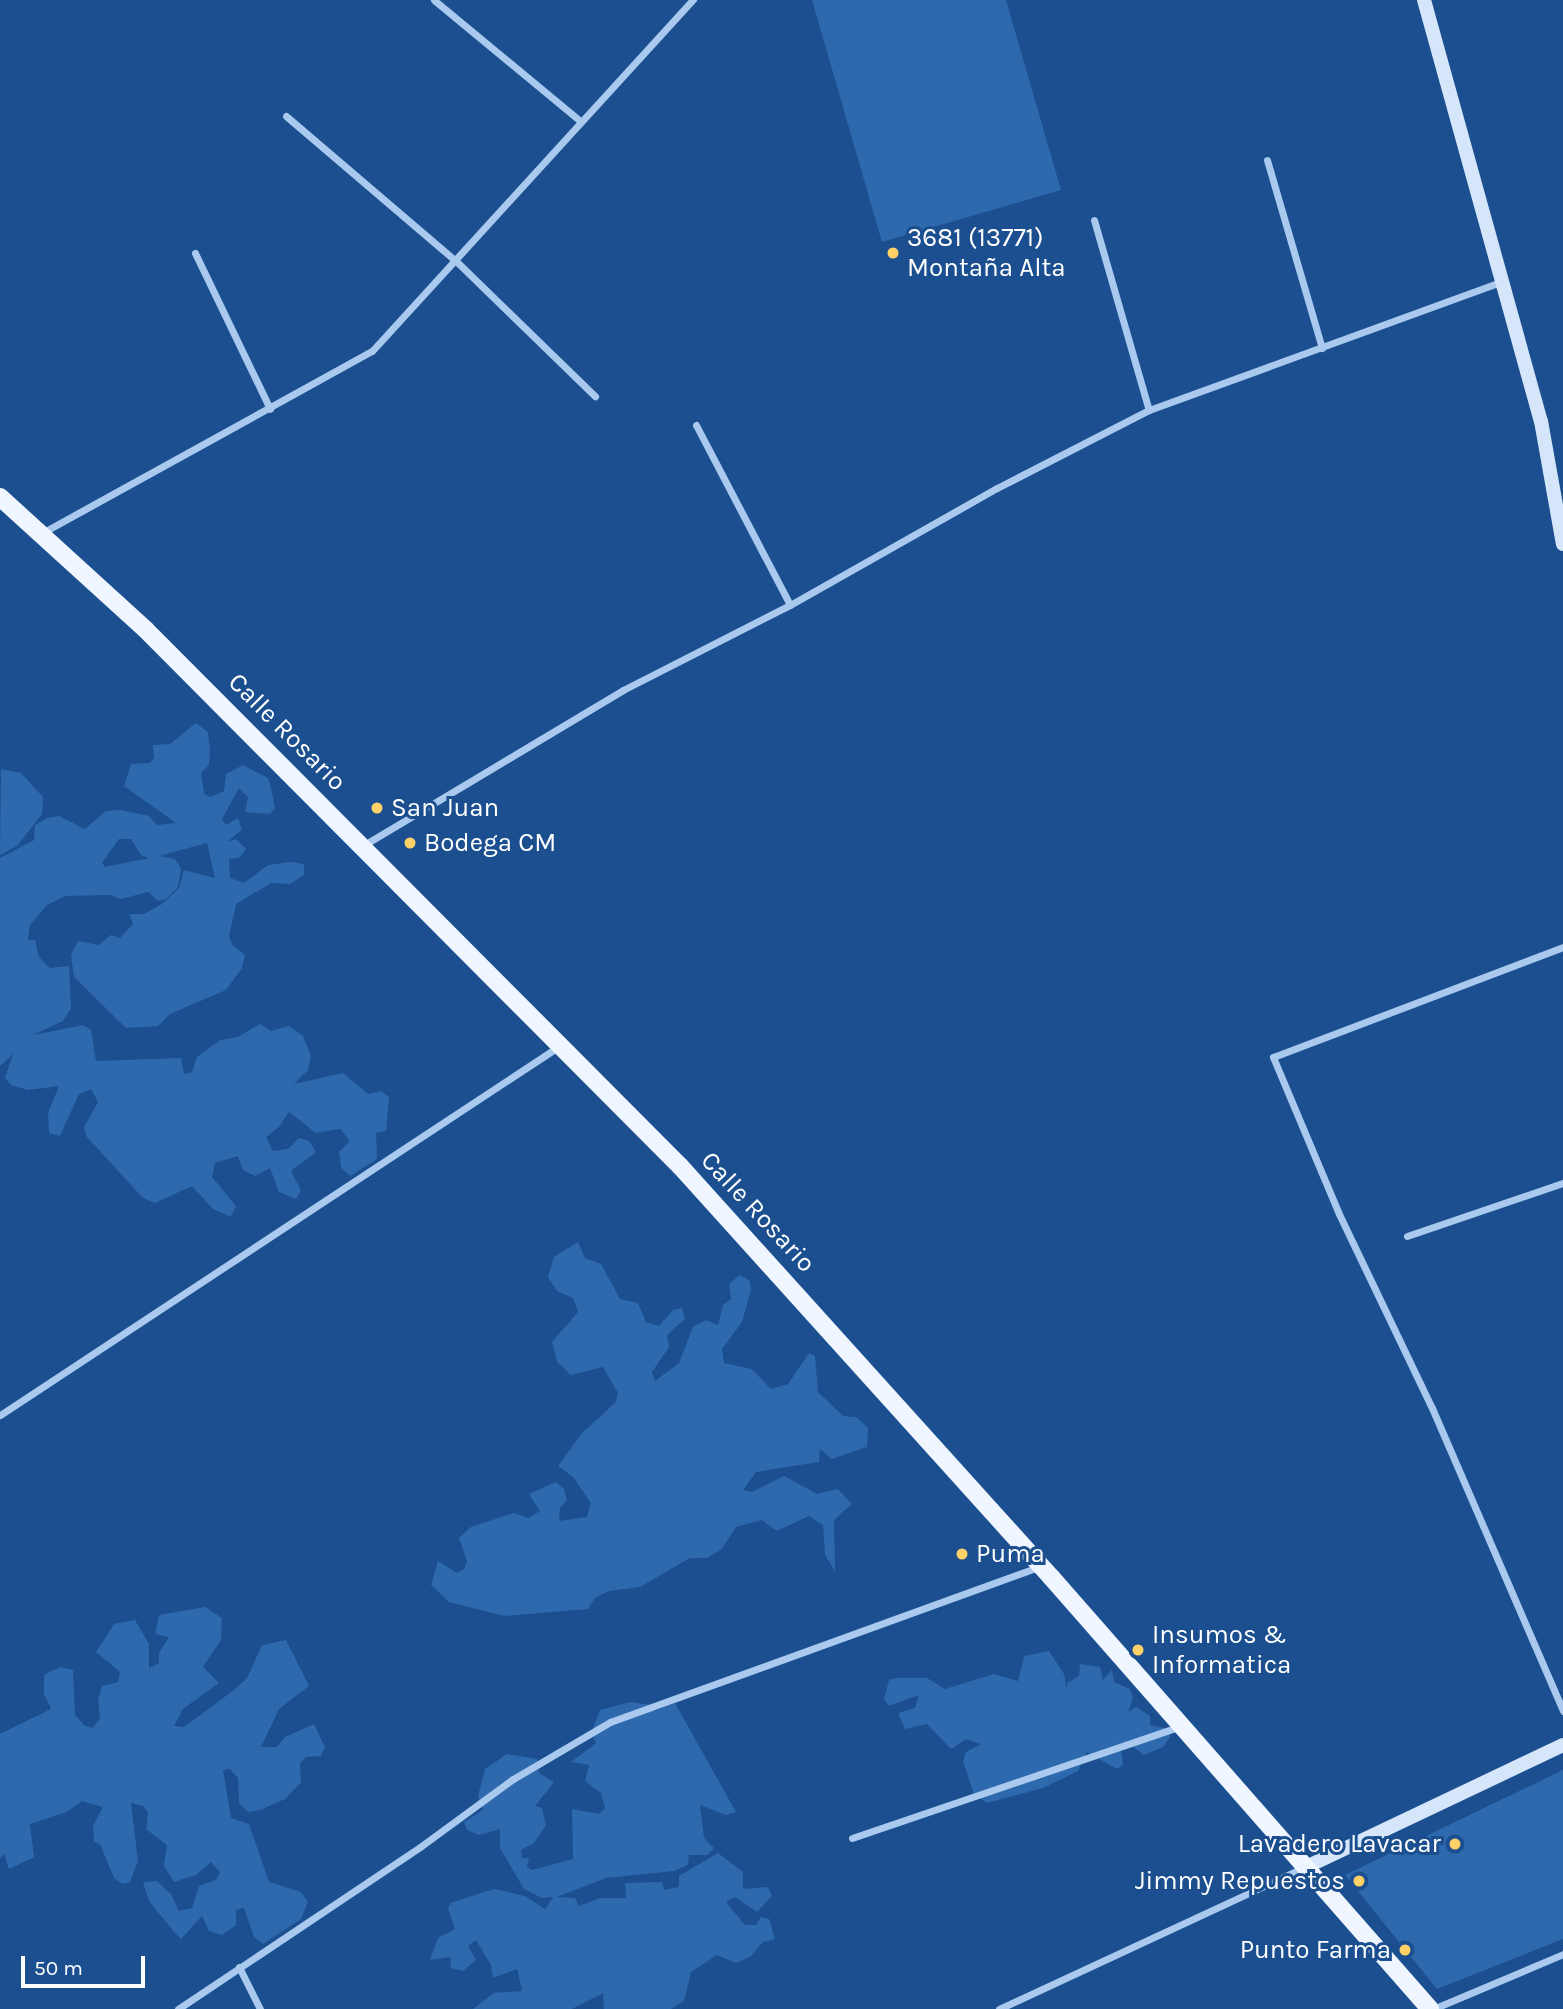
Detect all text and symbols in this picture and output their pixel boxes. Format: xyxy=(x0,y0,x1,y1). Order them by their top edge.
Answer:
place label: 3681 (13771) Montaña Alta xyxy=(907,222,1065,284)
marker: 3681 (13771) Montaña Alta xyxy=(885,245,901,261)
street label: Calle Rosario xyxy=(222,667,352,797)
place label: San Juan xyxy=(391,792,499,824)
marker: San Juan xyxy=(369,800,385,816)
place label: Bodega CM xyxy=(424,827,556,859)
marker: Bodega CM xyxy=(402,835,418,851)
street label: Calle Rosario xyxy=(694,1145,822,1279)
place label: Puma xyxy=(976,1538,1045,1570)
marker: Puma xyxy=(954,1546,970,1562)
place label: Insumos & Informatica xyxy=(1152,1619,1291,1680)
marker: Insumos & Informatica xyxy=(1130,1642,1146,1658)
place label: Lavadero Lavacar xyxy=(1238,1828,1441,1860)
marker: Lavadero Lavacar xyxy=(1447,1836,1463,1852)
place label: Jimmy Repuestos xyxy=(1135,1865,1345,1897)
marker: Jimmy Repuestos xyxy=(1351,1873,1367,1889)
place label: Punto Farma xyxy=(1240,1934,1391,1966)
scale bar xyxy=(24,1942,149,1986)
marker: Punto Farma xyxy=(1397,1942,1413,1958)
text: 50 m xyxy=(34,1956,83,1980)

